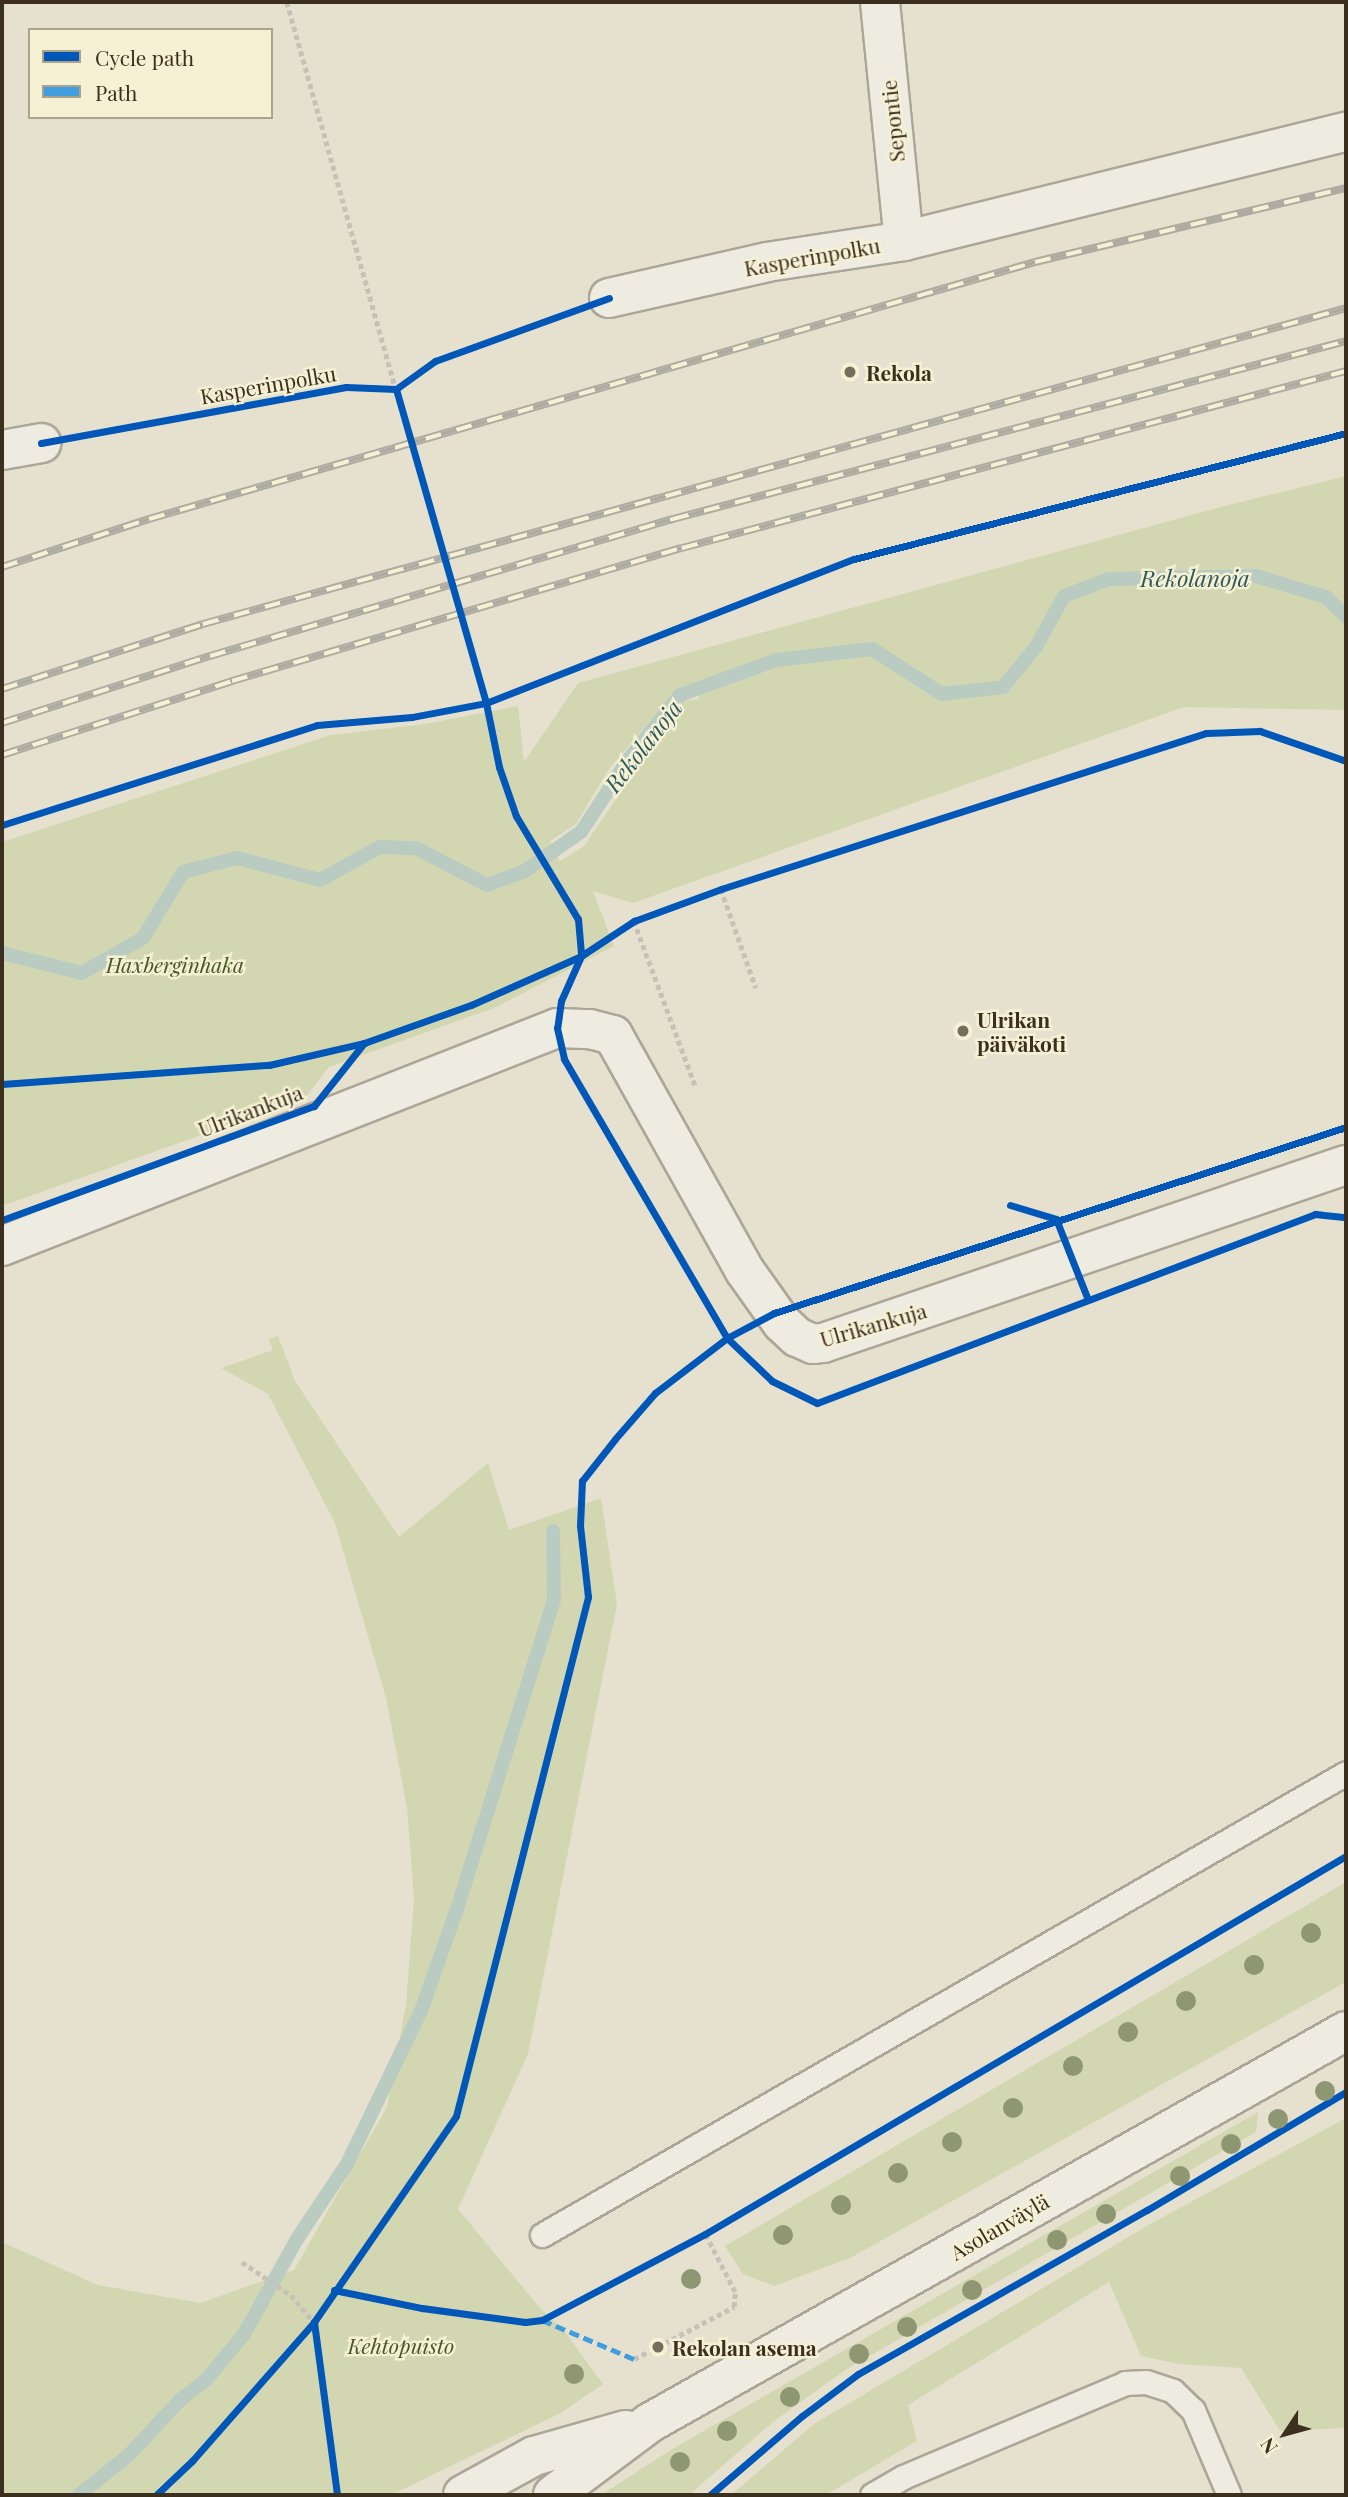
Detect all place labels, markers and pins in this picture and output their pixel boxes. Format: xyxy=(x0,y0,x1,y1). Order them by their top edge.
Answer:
place label: Rekola xyxy=(866,359,932,385)
marker: Rekola xyxy=(840,362,860,382)
place label: Ulrikan päiväkoti xyxy=(977,1006,1066,1056)
marker: Ulrikan päiväkoti xyxy=(955,1023,971,1039)
place label: Rekolan asema xyxy=(672,2334,817,2360)
marker: Rekolan asema xyxy=(650,2339,666,2355)

